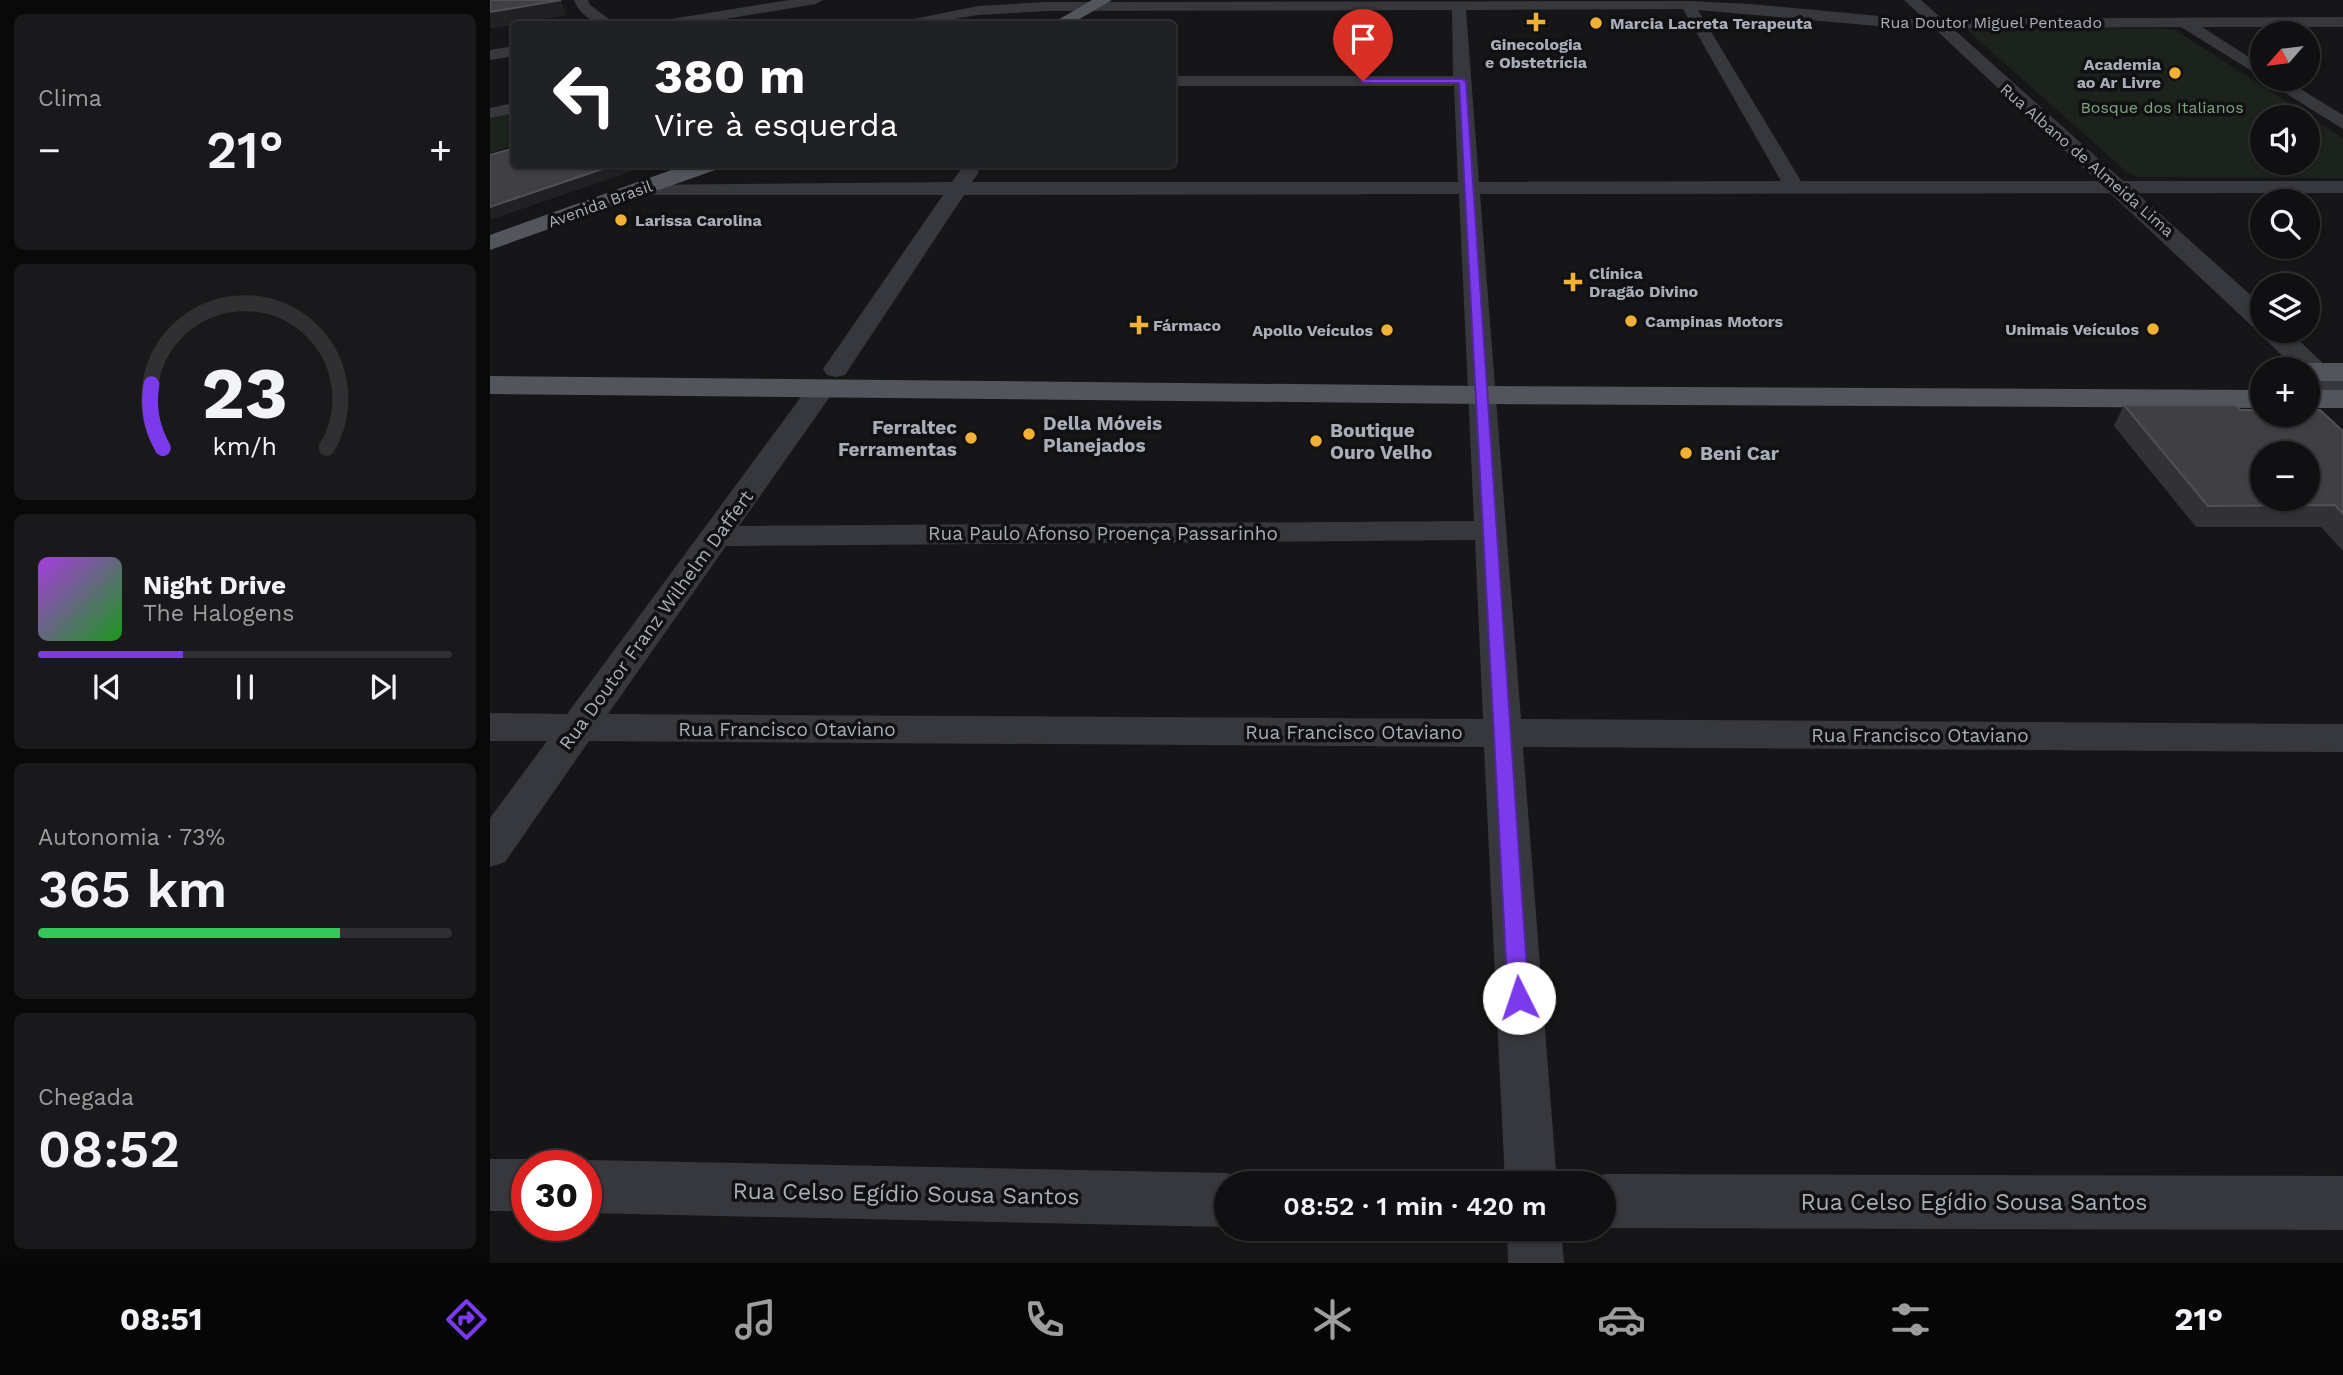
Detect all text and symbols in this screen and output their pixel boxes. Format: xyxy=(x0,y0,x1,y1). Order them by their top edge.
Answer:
pin xyxy=(1333,9,1393,81)
marker: Ginecologia e Obstetrícia xyxy=(1526,12,1546,32)
street label: Rua Doutor Miguel Penteado xyxy=(1880,13,2102,32)
place label: Marcia Lacreta Terapeuta xyxy=(1610,14,1813,33)
marker: Marcia Lacreta Terapeuta xyxy=(1588,15,1604,31)
icon: arrive xyxy=(1344,20,1382,58)
north arrow xyxy=(2250,21,2320,91)
map controls xyxy=(2250,21,2320,511)
place label: Ginecologia e Obstetrícia xyxy=(1485,35,1588,72)
text: 380 m xyxy=(654,47,805,105)
icon: left xyxy=(539,49,630,140)
place label: Academia ao Ar Livre xyxy=(2077,55,2162,92)
marker: Academia ao Ar Livre xyxy=(2167,65,2183,81)
street label: Rua Albano de Almeida Lima xyxy=(1996,79,2178,241)
text: Clima xyxy=(38,85,102,112)
park label: Bosque dos Italianos xyxy=(2080,98,2244,117)
button: sound xyxy=(2250,105,2320,175)
text: Vire à esquerda xyxy=(654,106,898,144)
text: 21° xyxy=(206,120,284,181)
text: − xyxy=(38,128,61,172)
text: + xyxy=(429,128,452,172)
street label: Avenida Brasil xyxy=(545,176,655,232)
button: search xyxy=(2250,189,2320,259)
place label: Larissa Carolina xyxy=(635,211,763,230)
marker: Larissa Carolina xyxy=(613,212,629,228)
place label: Clínica Dragão Divino xyxy=(1589,264,1699,301)
marker: Clínica Dragão Divino xyxy=(1563,272,1583,292)
button: layers xyxy=(2250,273,2320,343)
place label: Campinas Motors xyxy=(1645,312,1784,331)
marker: Campinas Motors xyxy=(1623,313,1639,329)
place label: Fármaco xyxy=(1153,316,1222,335)
marker: Fármaco xyxy=(1131,317,1147,333)
place label: Unimais Veículos xyxy=(2005,320,2139,339)
place label: Apollo Veículos xyxy=(1252,321,1373,340)
marker: Unimais Veículos xyxy=(2145,321,2161,337)
marker: Apollo Veículos xyxy=(1379,322,1395,338)
text: 23 xyxy=(202,350,288,436)
button: + xyxy=(2250,357,2320,427)
place label: Della Móveis Planejados xyxy=(1043,412,1162,457)
place label: Ferraltec Ferramentas xyxy=(838,416,957,461)
place label: Boutique Ouro Velho xyxy=(1330,419,1432,464)
marker: Della Móveis Planejados xyxy=(1021,426,1037,442)
marker: Ferraltec Ferramentas xyxy=(963,430,979,446)
text: km/h xyxy=(213,431,277,460)
marker: Boutique Ouro Velho xyxy=(1308,433,1324,449)
button: − xyxy=(2250,441,2320,511)
place label: Beni Car xyxy=(1700,442,1780,465)
marker: Beni Car xyxy=(1678,445,1694,461)
street label: Rua Doutor Franz Wilhelm Daffert xyxy=(554,486,758,754)
street label: Rua Paulo Afonso Proença Passarinho xyxy=(928,522,1278,545)
text: Night Drive xyxy=(143,570,286,600)
text: The Halogens xyxy=(143,600,294,627)
icon: previous xyxy=(88,668,126,706)
icon: pause xyxy=(226,668,264,706)
icon: next xyxy=(364,668,402,706)
street label: Rua Francisco Otaviano xyxy=(678,718,896,741)
street label: Rua Francisco Otaviano xyxy=(1245,721,1463,744)
street label: Rua Francisco Otaviano xyxy=(1811,724,2029,747)
text: Autonomia · 73% xyxy=(38,824,225,851)
text: 365 km xyxy=(38,859,227,920)
position arrow xyxy=(1482,961,1556,1035)
text: Chegada xyxy=(38,1084,134,1111)
text: 08:52 xyxy=(38,1119,180,1180)
speed limit sign: 30 xyxy=(511,1150,602,1241)
street label: Rua Celso Egídio Sousa Santos xyxy=(732,1177,1080,1211)
street label: Rua Celso Egídio Sousa Santos xyxy=(1801,1189,2147,1216)
text: 08:52 · 1 min · 420 m xyxy=(1283,1191,1547,1221)
icon: directions xyxy=(442,1295,491,1344)
icon: music xyxy=(731,1295,780,1344)
icon: phone xyxy=(1020,1295,1069,1344)
icon: climate xyxy=(1308,1295,1357,1344)
icon: car xyxy=(1597,1295,1646,1344)
icon: filters xyxy=(1886,1295,1935,1344)
text: 08:51 xyxy=(120,1300,203,1338)
text: 21° xyxy=(2174,1300,2223,1338)

